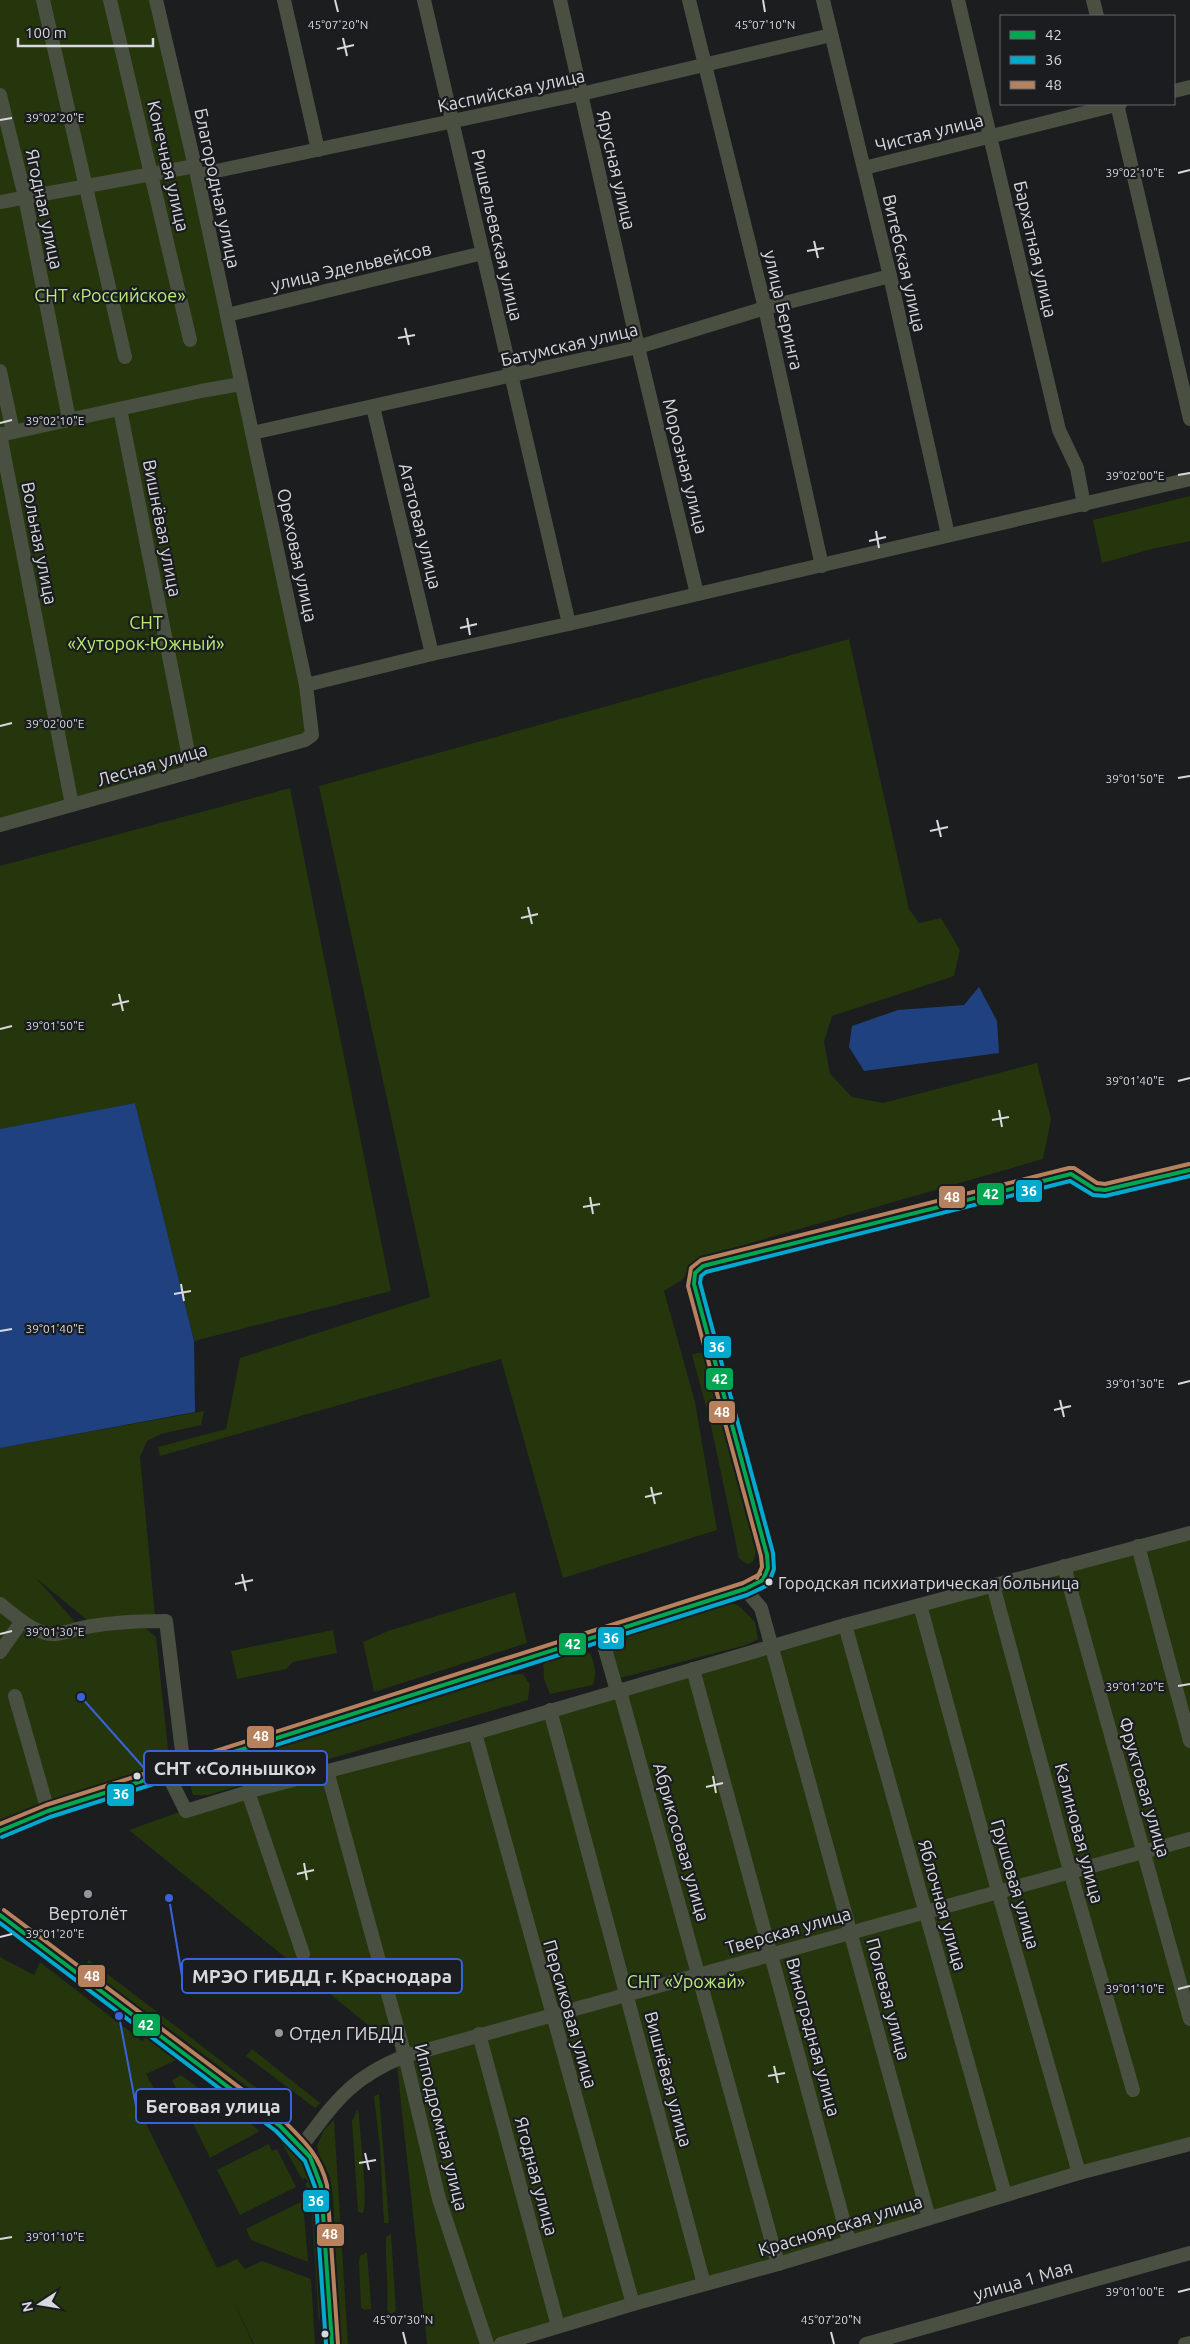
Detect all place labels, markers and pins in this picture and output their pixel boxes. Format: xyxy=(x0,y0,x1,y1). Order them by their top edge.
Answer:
place label: Городская психиатрическая больница xyxy=(778,1573,1080,1592)
marker: Городская психиатрическая больница xyxy=(764,1577,774,1587)
callout: СНТ «Солнышко» xyxy=(144,1751,327,1785)
unlabelled marker xyxy=(132,1771,142,1781)
marker: Вертолёт xyxy=(82,1888,94,1900)
place label: Вертолёт xyxy=(49,1903,127,1923)
callout: МРЭО ГИБДД г. Краснодара xyxy=(182,1959,462,1993)
place label: Отдел ГИБДД xyxy=(289,2023,404,2043)
marker: Отдел ГИБДД xyxy=(273,2027,285,2039)
callout: Беговая улица xyxy=(136,2089,291,2123)
unlabelled marker xyxy=(320,2329,330,2339)

